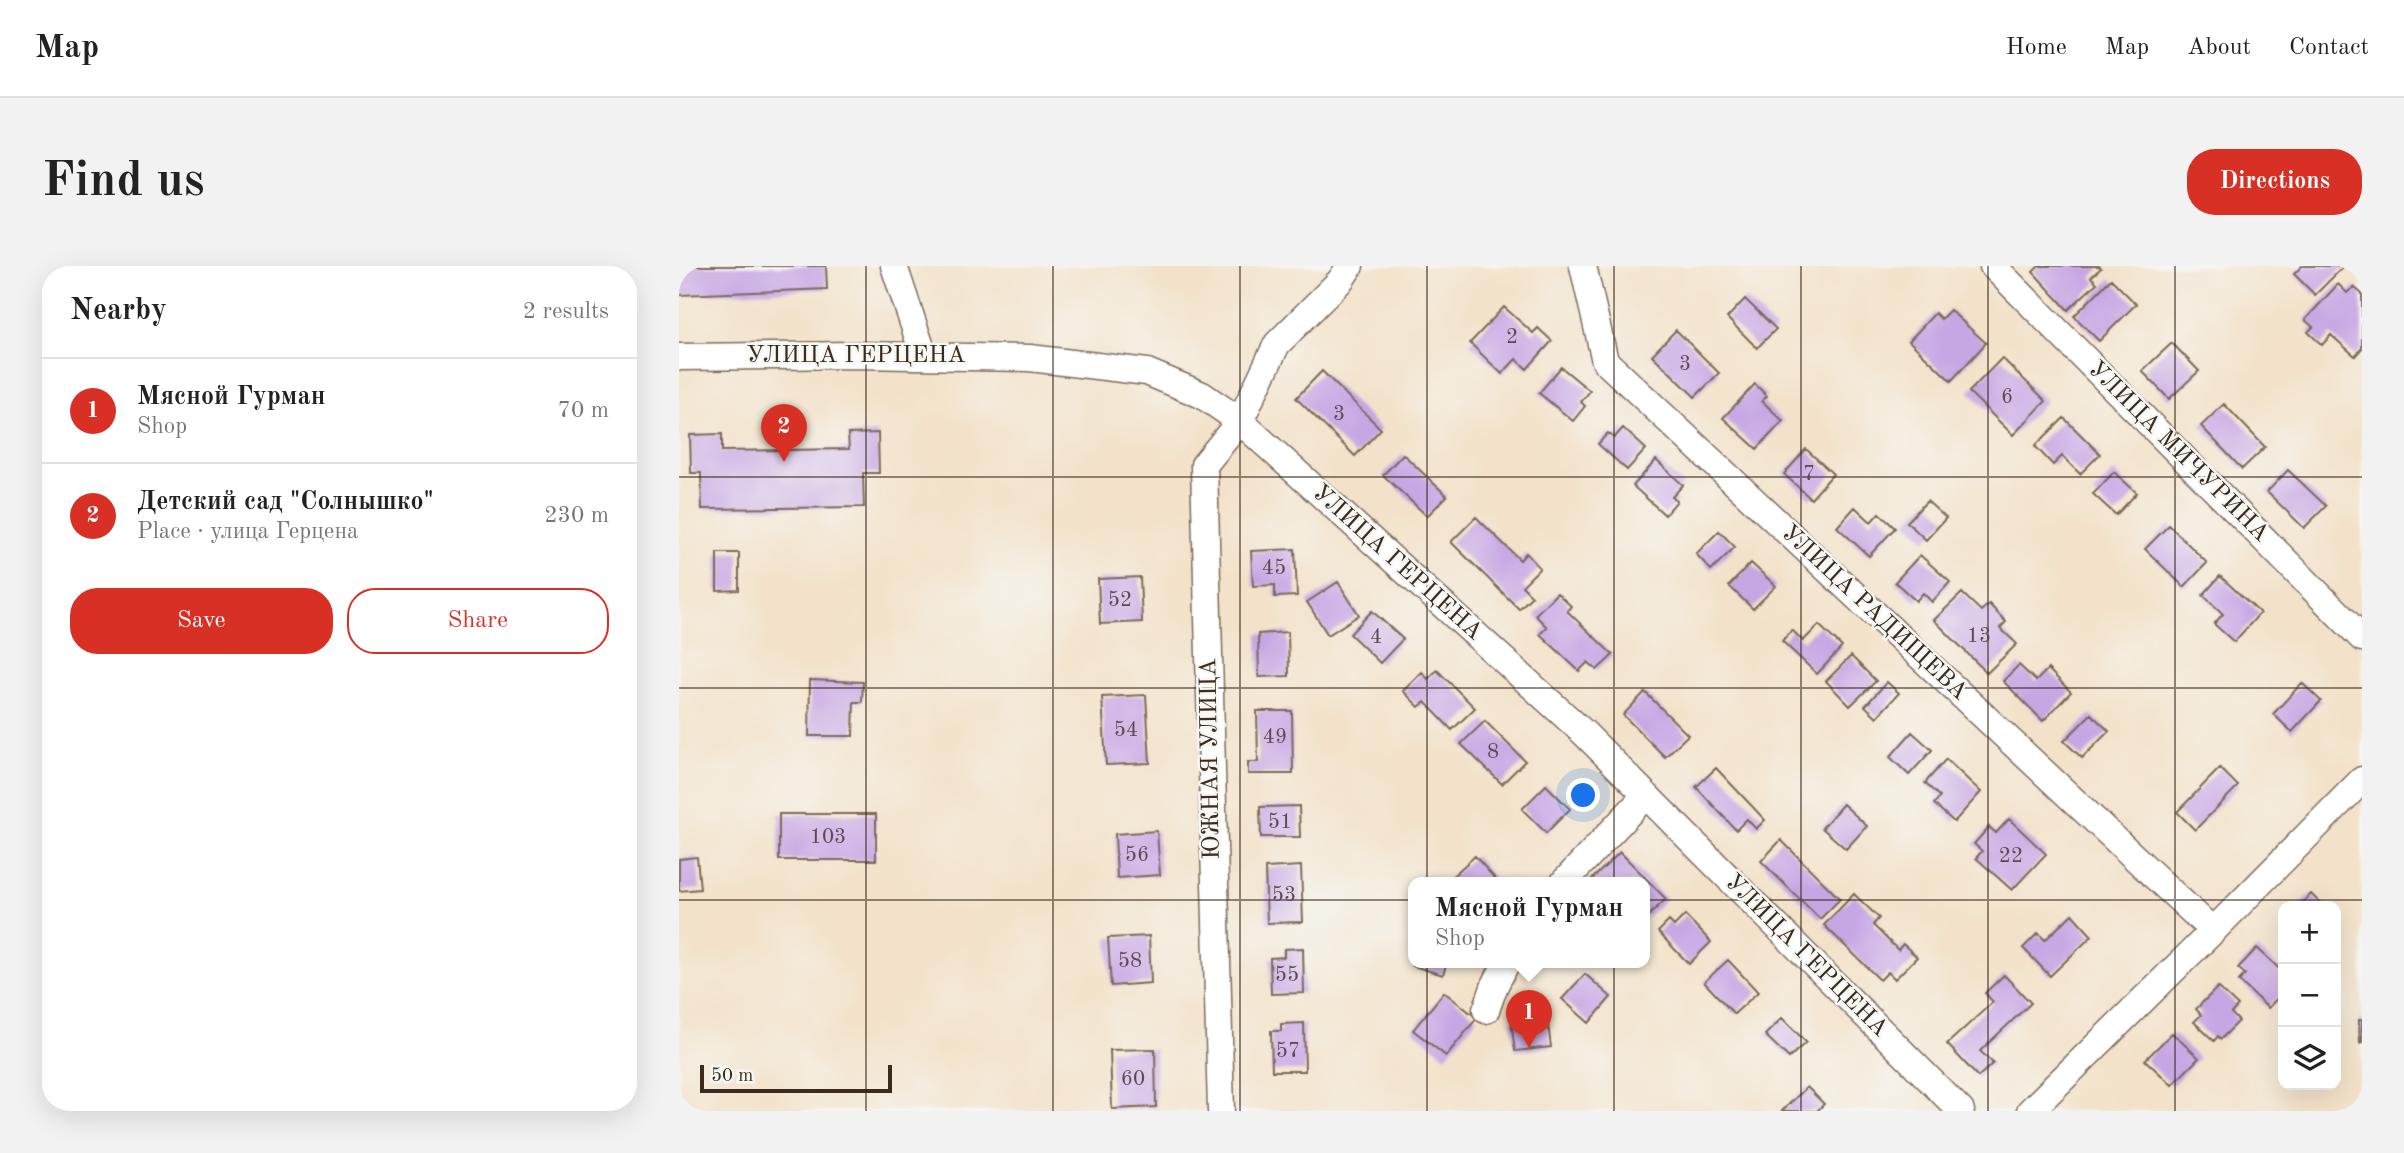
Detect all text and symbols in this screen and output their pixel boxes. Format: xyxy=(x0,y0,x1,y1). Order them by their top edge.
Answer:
text: Map xyxy=(35,32,99,65)
text: Home xyxy=(2006,36,2067,60)
text: Map xyxy=(2105,36,2149,60)
text: About xyxy=(2187,36,2251,60)
text: Contact xyxy=(2289,36,2369,60)
button: Directions xyxy=(2187,149,2362,215)
text: Find us xyxy=(42,158,205,207)
text: Nearby xyxy=(70,296,167,326)
text: 2 results xyxy=(523,300,609,323)
house number: 2 xyxy=(1506,327,1518,348)
street label: УЛИЦА ГЕРЦЕНА xyxy=(746,344,966,368)
house number: 3 xyxy=(1679,354,1691,375)
street label: УЛИЦА МИЧУРИНА xyxy=(2083,357,2273,547)
text: Мясной Гурман xyxy=(137,384,325,410)
house number: 6 xyxy=(2001,387,2013,408)
text: 1 xyxy=(86,399,100,422)
text: 70 m xyxy=(558,399,609,422)
pin: 2 xyxy=(761,404,807,462)
house number: 3 xyxy=(1333,404,1345,425)
text: Shop xyxy=(137,415,187,438)
house number: 7 xyxy=(1803,464,1815,485)
street label: УЛИЦА ГЕРЦЕНА xyxy=(1307,481,1487,645)
text: Детский сад "Солнышко" xyxy=(137,489,434,515)
text: 2 xyxy=(86,504,100,527)
text: 230 m xyxy=(544,504,609,527)
text: Place · улица Герцена xyxy=(137,520,358,543)
street label: УЛИЦА РАДИЩЕВА xyxy=(1777,521,1971,705)
house number: 45 xyxy=(1262,558,1286,579)
button: Save xyxy=(70,588,333,654)
button: Share xyxy=(347,588,609,654)
house number: 52 xyxy=(1108,590,1132,611)
house number: 13 xyxy=(1967,626,1991,647)
house number: 4 xyxy=(1370,627,1382,648)
street label: ЮЖНАЯ УЛИЦА xyxy=(1197,658,1225,860)
house number: 54 xyxy=(1114,720,1138,741)
house number: 49 xyxy=(1263,727,1287,748)
house number: 8 xyxy=(1487,742,1499,763)
your location xyxy=(1566,778,1600,812)
house number: 51 xyxy=(1268,812,1292,833)
house number: 103 xyxy=(810,827,846,848)
house number: 56 xyxy=(1125,845,1149,866)
house number: 22 xyxy=(1999,846,2023,867)
street label: УЛИЦА ГЕРЦЕНА xyxy=(1720,870,1892,1042)
popup xyxy=(1408,877,1650,968)
house number: 53 xyxy=(1272,885,1296,906)
text: Мясной Гурман xyxy=(1435,896,1623,922)
map controls xyxy=(2278,901,2341,1090)
button: + xyxy=(2278,901,2341,964)
text: Shop xyxy=(1435,927,1485,950)
house number: 58 xyxy=(1118,951,1142,972)
button: − xyxy=(2278,964,2341,1027)
house number: 55 xyxy=(1275,965,1299,986)
pin: 1 xyxy=(1506,990,1552,1048)
button: layers xyxy=(2278,1027,2341,1090)
house number: 57 xyxy=(1276,1041,1300,1062)
scale bar xyxy=(700,1062,893,1094)
text: 50 m xyxy=(711,1067,753,1086)
house number: 60 xyxy=(1121,1069,1145,1090)

